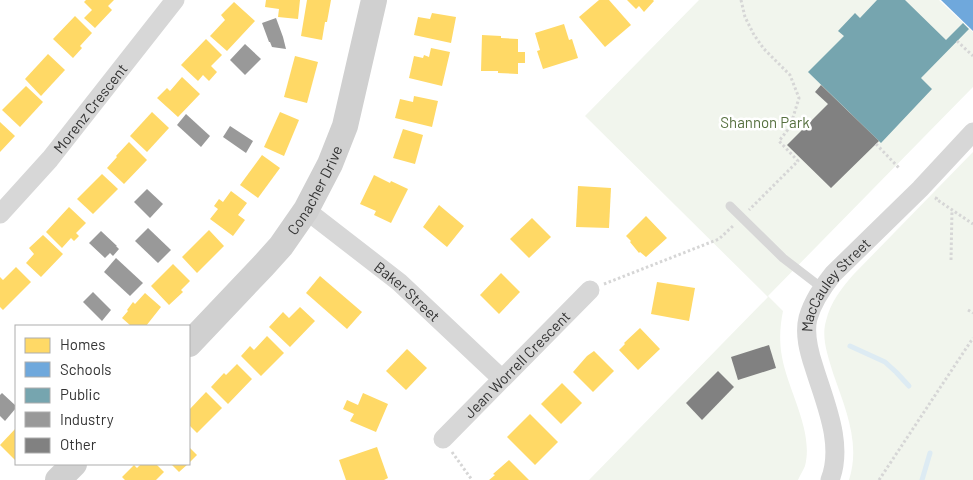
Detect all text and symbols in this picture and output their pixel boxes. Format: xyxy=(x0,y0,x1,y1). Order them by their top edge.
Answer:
street label: Morenz Crescent xyxy=(49,60,131,157)
park label: Shannon Park xyxy=(720,113,810,131)
street label: Conacher Drive xyxy=(283,143,345,238)
street label: MacCauley Street xyxy=(797,234,874,333)
street label: Baker Street xyxy=(371,257,444,325)
street label: Jean Worrell Crescent xyxy=(460,307,574,422)
legend xyxy=(15,325,190,465)
text: Homes xyxy=(60,335,105,353)
text: Schools xyxy=(60,360,112,378)
text: Public xyxy=(60,385,100,403)
text: Industry xyxy=(60,410,114,428)
text: Other xyxy=(60,435,97,453)

